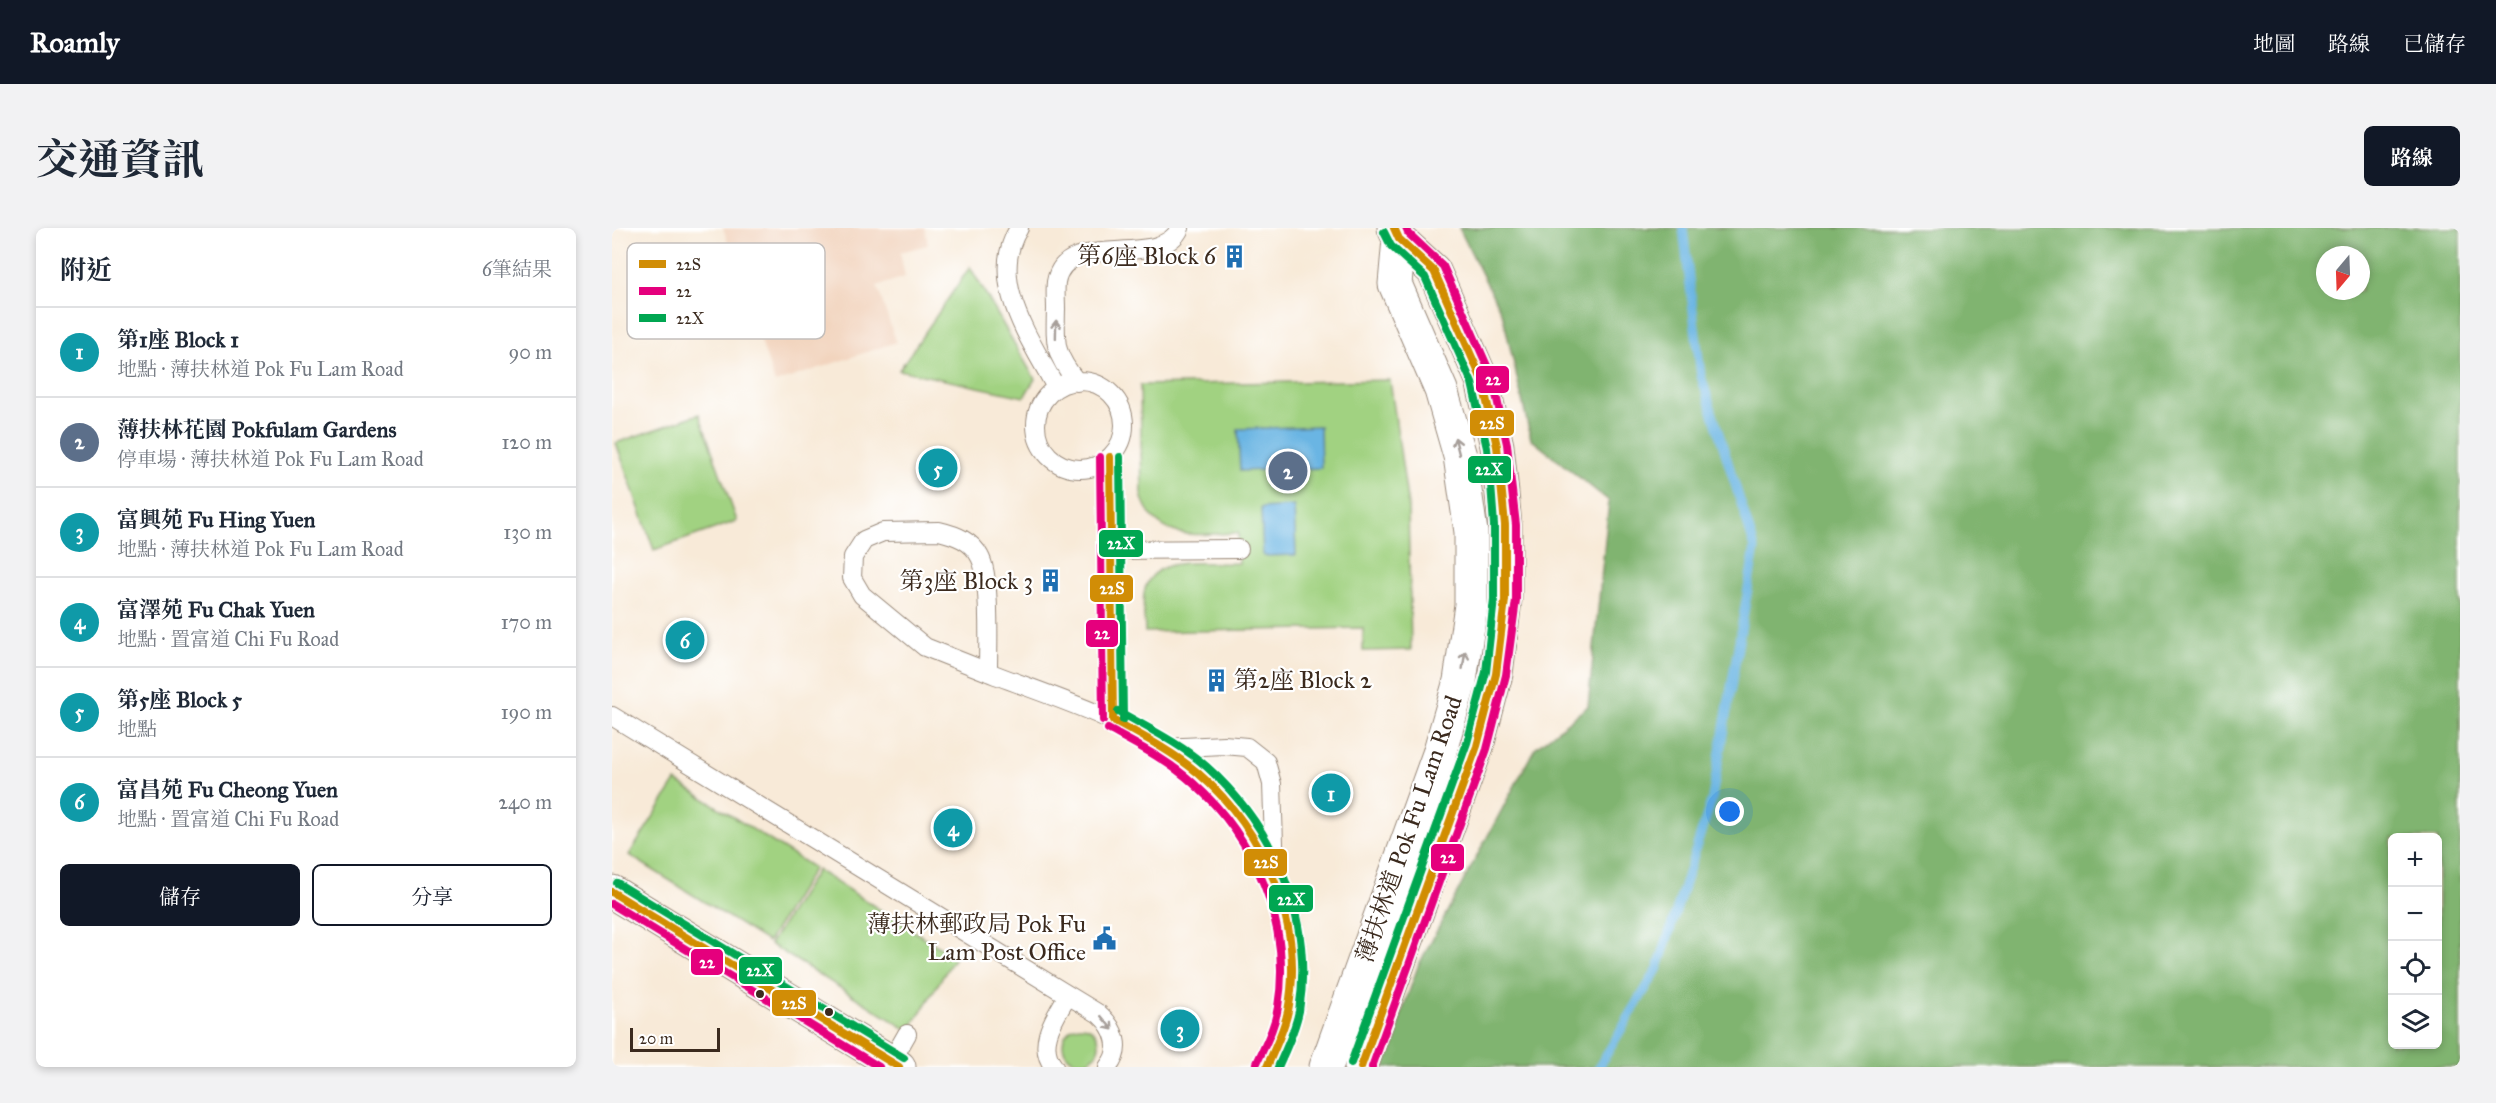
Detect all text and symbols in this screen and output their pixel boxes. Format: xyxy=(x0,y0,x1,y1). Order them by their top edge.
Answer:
text: Roamly xyxy=(30,25,119,60)
text: 地圖 xyxy=(2253,31,2295,57)
text: 路線 xyxy=(2328,31,2370,57)
text: 已儲存 xyxy=(2403,31,2466,57)
button: 路線 xyxy=(2364,126,2460,186)
text: 交通資訊 xyxy=(36,134,204,186)
place label: 第6座 Block 6 xyxy=(1077,241,1217,271)
legend xyxy=(627,243,825,339)
building icon: 第6座 Block 6 xyxy=(1221,243,1247,269)
north arrow xyxy=(2316,246,2370,300)
text: 附近 xyxy=(60,254,112,286)
text: 22S xyxy=(676,255,701,274)
text: 6筆結果 xyxy=(482,257,552,281)
text: 22 xyxy=(676,282,692,301)
text: 22X xyxy=(676,309,705,328)
one-way arrow xyxy=(1050,320,1062,340)
text: 第1座 Block 1 xyxy=(117,326,239,353)
text: 1 xyxy=(76,340,83,364)
text: 90 m xyxy=(509,340,552,364)
text: 地點 · 薄扶林道 Pok Fu Lam Road xyxy=(117,357,404,381)
line badge: 22 xyxy=(1475,365,1510,394)
text: 22 xyxy=(1485,370,1502,389)
line badge: 22S xyxy=(1469,409,1515,437)
text: 22S xyxy=(1480,414,1504,433)
text: 薄扶林花園 Pokfulam Gardens xyxy=(117,416,396,443)
text: 2 xyxy=(75,430,84,454)
text: 120 m xyxy=(501,430,552,454)
one-way arrow xyxy=(1451,437,1463,456)
pin: 5 xyxy=(918,446,958,490)
text: 停車場 · 薄扶林道 Pok Fu Lam Road xyxy=(117,447,424,471)
pin: 2 xyxy=(1268,448,1308,494)
line badge: 22X xyxy=(1467,455,1512,484)
text: 22X xyxy=(1475,460,1504,479)
text: 富興苑 Fu Hing Yuen xyxy=(117,506,316,533)
text: 3 xyxy=(76,520,84,544)
text: 130 m xyxy=(503,520,552,544)
line badge: 22X xyxy=(1098,529,1144,558)
text: 22X xyxy=(1107,534,1136,553)
text: 地點 · 薄扶林道 Pok Fu Lam Road xyxy=(117,537,404,561)
place label: 第3座 Block 3 xyxy=(900,566,1033,596)
building icon: 第3座 Block 3 xyxy=(1038,568,1064,594)
line badge: 22S xyxy=(1089,574,1134,603)
text: 22S xyxy=(1100,579,1124,598)
text: 富澤苑 Fu Chak Yuen xyxy=(117,596,315,623)
text: 4 xyxy=(74,610,85,634)
text: 170 m xyxy=(501,610,552,634)
pin: 6 xyxy=(666,618,704,662)
line badge: 22 xyxy=(1085,619,1119,648)
text: 22 xyxy=(1094,624,1111,643)
text: 地點 · 置富道 Chi Fu Road xyxy=(117,627,339,651)
one-way arrow xyxy=(1459,651,1470,671)
place label: 第2座 Block 2 xyxy=(1234,665,1372,695)
building icon: 第2座 Block 2 xyxy=(1203,667,1229,693)
text: 第5座 Block 5 xyxy=(117,686,242,713)
street label: 薄扶林道 Pok Fu Lam Road xyxy=(1349,692,1469,966)
text: 5 xyxy=(75,700,84,724)
text: 190 m xyxy=(501,700,552,724)
text: 地點 xyxy=(117,717,157,741)
pin: 1 xyxy=(1312,770,1350,816)
text: 富昌苑 Fu Cheong Yuen xyxy=(117,776,338,803)
text: 6 xyxy=(74,790,85,814)
text: 240 m xyxy=(498,790,552,814)
your location xyxy=(1715,797,1744,826)
pin: 4 xyxy=(934,806,972,850)
text: 地點 · 置富道 Chi Fu Road xyxy=(117,807,339,831)
map controls xyxy=(2388,833,2442,1049)
button: + xyxy=(2388,833,2442,887)
line badge: 22 xyxy=(1430,843,1465,872)
line badge: 22S xyxy=(1243,848,1288,877)
text: 22 xyxy=(1440,848,1457,867)
text: 22S xyxy=(1254,853,1278,872)
button: 儲存 xyxy=(60,864,300,926)
button: 分享 xyxy=(312,864,552,926)
line badge: 22X xyxy=(1268,884,1314,913)
button: − xyxy=(2388,887,2442,941)
text: 22X xyxy=(1277,890,1306,909)
place label: 薄扶林郵政局 Pok Fu Lam Post Office xyxy=(867,909,1086,967)
public building icon: 薄扶林郵政局 Pok Fu Lam Post Office xyxy=(1091,925,1117,951)
button: locate xyxy=(2388,941,2442,995)
line badge: 22 xyxy=(690,948,724,976)
text: 22 xyxy=(699,953,716,972)
line badge: 22X xyxy=(738,956,783,985)
text: 22X xyxy=(746,961,775,980)
unlabelled marker xyxy=(754,988,766,1000)
line badge: 22S xyxy=(771,989,817,1017)
text: 22S xyxy=(782,994,806,1013)
button: layers xyxy=(2388,995,2442,1049)
unlabelled marker xyxy=(823,1006,835,1018)
pin: 3 xyxy=(1160,1006,1200,1052)
one-way arrow xyxy=(1100,1015,1113,1031)
scale bar xyxy=(630,1025,720,1052)
text: 20 m xyxy=(639,1029,673,1048)

